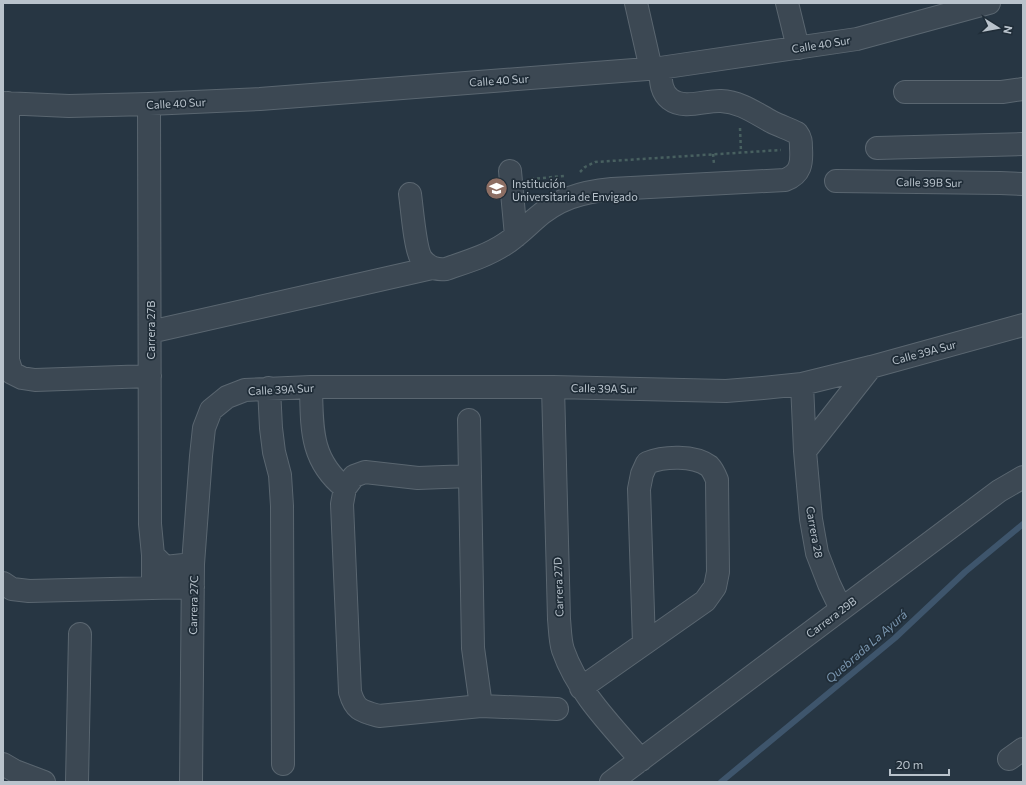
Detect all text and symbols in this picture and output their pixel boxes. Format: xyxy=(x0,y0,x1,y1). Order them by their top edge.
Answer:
north arrow xyxy=(978,8,1018,48)
text: N xyxy=(1001,25,1015,35)
street label: Calle 40 Sur xyxy=(791,33,852,55)
street label: Calle 40 Sur xyxy=(469,71,530,89)
street label: Calle 40 Sur xyxy=(146,95,207,111)
street label: Calle 39B Sur xyxy=(896,175,963,189)
school or university icon: Institución Universitaria de Envigado xyxy=(483,176,509,202)
place label: Institución Universitaria de Envigado xyxy=(512,177,638,203)
street label: Carrera 27B xyxy=(144,301,157,359)
street label: Calle 39A Sur xyxy=(890,337,958,367)
street label: Calle 39A Sur xyxy=(248,381,315,397)
street label: Calle 39A Sur xyxy=(571,381,638,395)
street label: Carrera 28 xyxy=(804,505,826,559)
street label: Carrera 27D xyxy=(550,557,566,617)
street label: Carrera 27C xyxy=(186,575,200,635)
street label: Carrera 29B xyxy=(803,594,859,640)
water label: Quebrada La Ayurá xyxy=(822,606,910,685)
scale bar xyxy=(890,751,949,777)
text: 20 m xyxy=(896,757,923,771)

